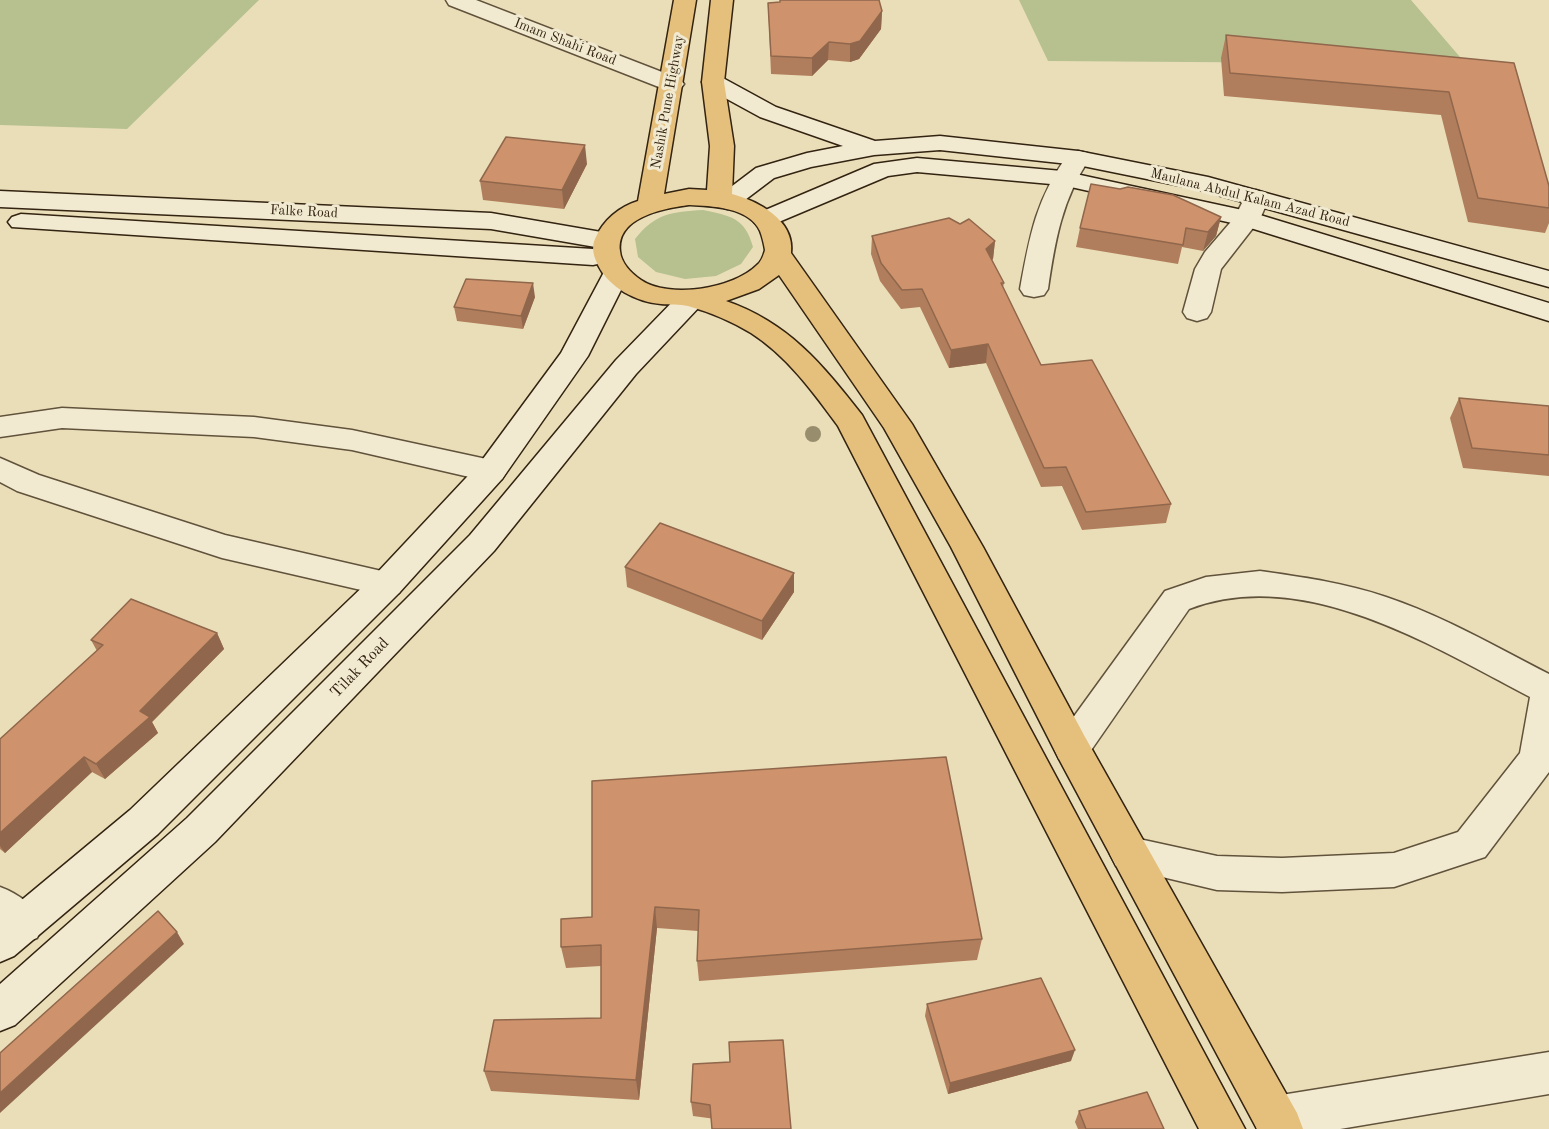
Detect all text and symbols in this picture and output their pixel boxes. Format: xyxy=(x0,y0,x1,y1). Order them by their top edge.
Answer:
street label: Imam Shahi Road xyxy=(511,15,619,69)
street label: Nashik Pune Highway xyxy=(648,34,688,170)
street label: Maulana Abdul Kalam Azad Road xyxy=(1149,165,1351,231)
street label: Falke Road xyxy=(270,202,338,222)
street label: Tilak Road xyxy=(327,634,393,702)

